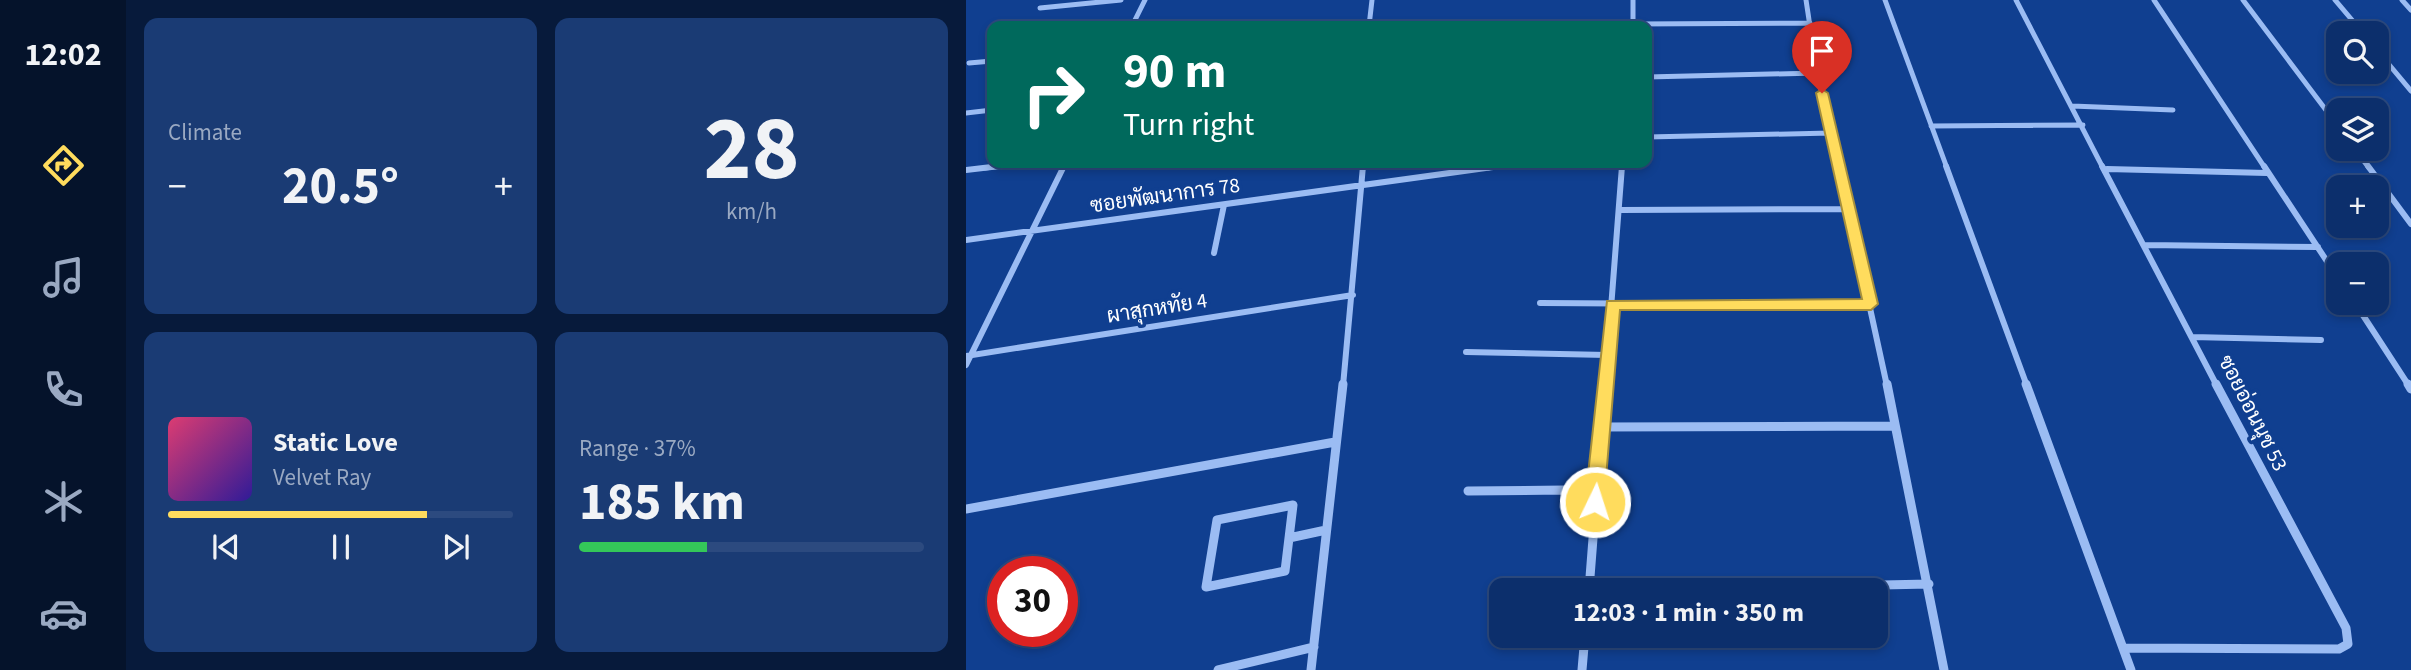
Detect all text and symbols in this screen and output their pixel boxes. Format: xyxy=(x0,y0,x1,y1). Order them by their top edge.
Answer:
pin xyxy=(1792,21,1852,93)
map controls xyxy=(2326,21,2389,315)
button: search xyxy=(2326,21,2389,84)
text: 12:02 xyxy=(24,32,102,78)
icon: arrive xyxy=(1803,32,1841,70)
text: 90 m xyxy=(1123,37,1227,107)
icon: right xyxy=(1008,49,1099,140)
text: 28 xyxy=(703,85,800,214)
button: layers xyxy=(2326,98,2389,161)
text: Turn right xyxy=(1123,102,1254,148)
text: Climate xyxy=(168,116,242,149)
icon: directions xyxy=(39,141,88,190)
text: 20.5° xyxy=(282,150,399,224)
text: − xyxy=(168,160,187,214)
text: + xyxy=(494,160,513,214)
street label: ซอยพัฒนาการ 78 xyxy=(1088,170,1242,220)
button: + xyxy=(2326,175,2389,238)
text: km/h xyxy=(726,195,777,228)
button: − xyxy=(2326,252,2389,315)
icon: music xyxy=(39,253,88,302)
street label: ผาสุกหทัย 4 xyxy=(1105,285,1209,331)
street label: ซอยอ่อนนุช 53 xyxy=(2211,350,2295,476)
icon: phone xyxy=(39,365,88,414)
text: Static Love xyxy=(273,424,398,461)
text: Range · 37% xyxy=(579,432,696,465)
text: Velvet Ray xyxy=(273,461,371,494)
position arrow xyxy=(1558,465,1632,539)
text: 185 km xyxy=(579,466,745,540)
icon: climate xyxy=(39,477,88,526)
icon: previous xyxy=(207,528,245,566)
icon: pause xyxy=(322,528,360,566)
icon: next xyxy=(437,528,475,566)
speed limit sign: 30 xyxy=(987,556,1078,647)
icon: car xyxy=(39,589,88,638)
text: 12:03 · 1 min · 350 m xyxy=(1573,594,1804,631)

